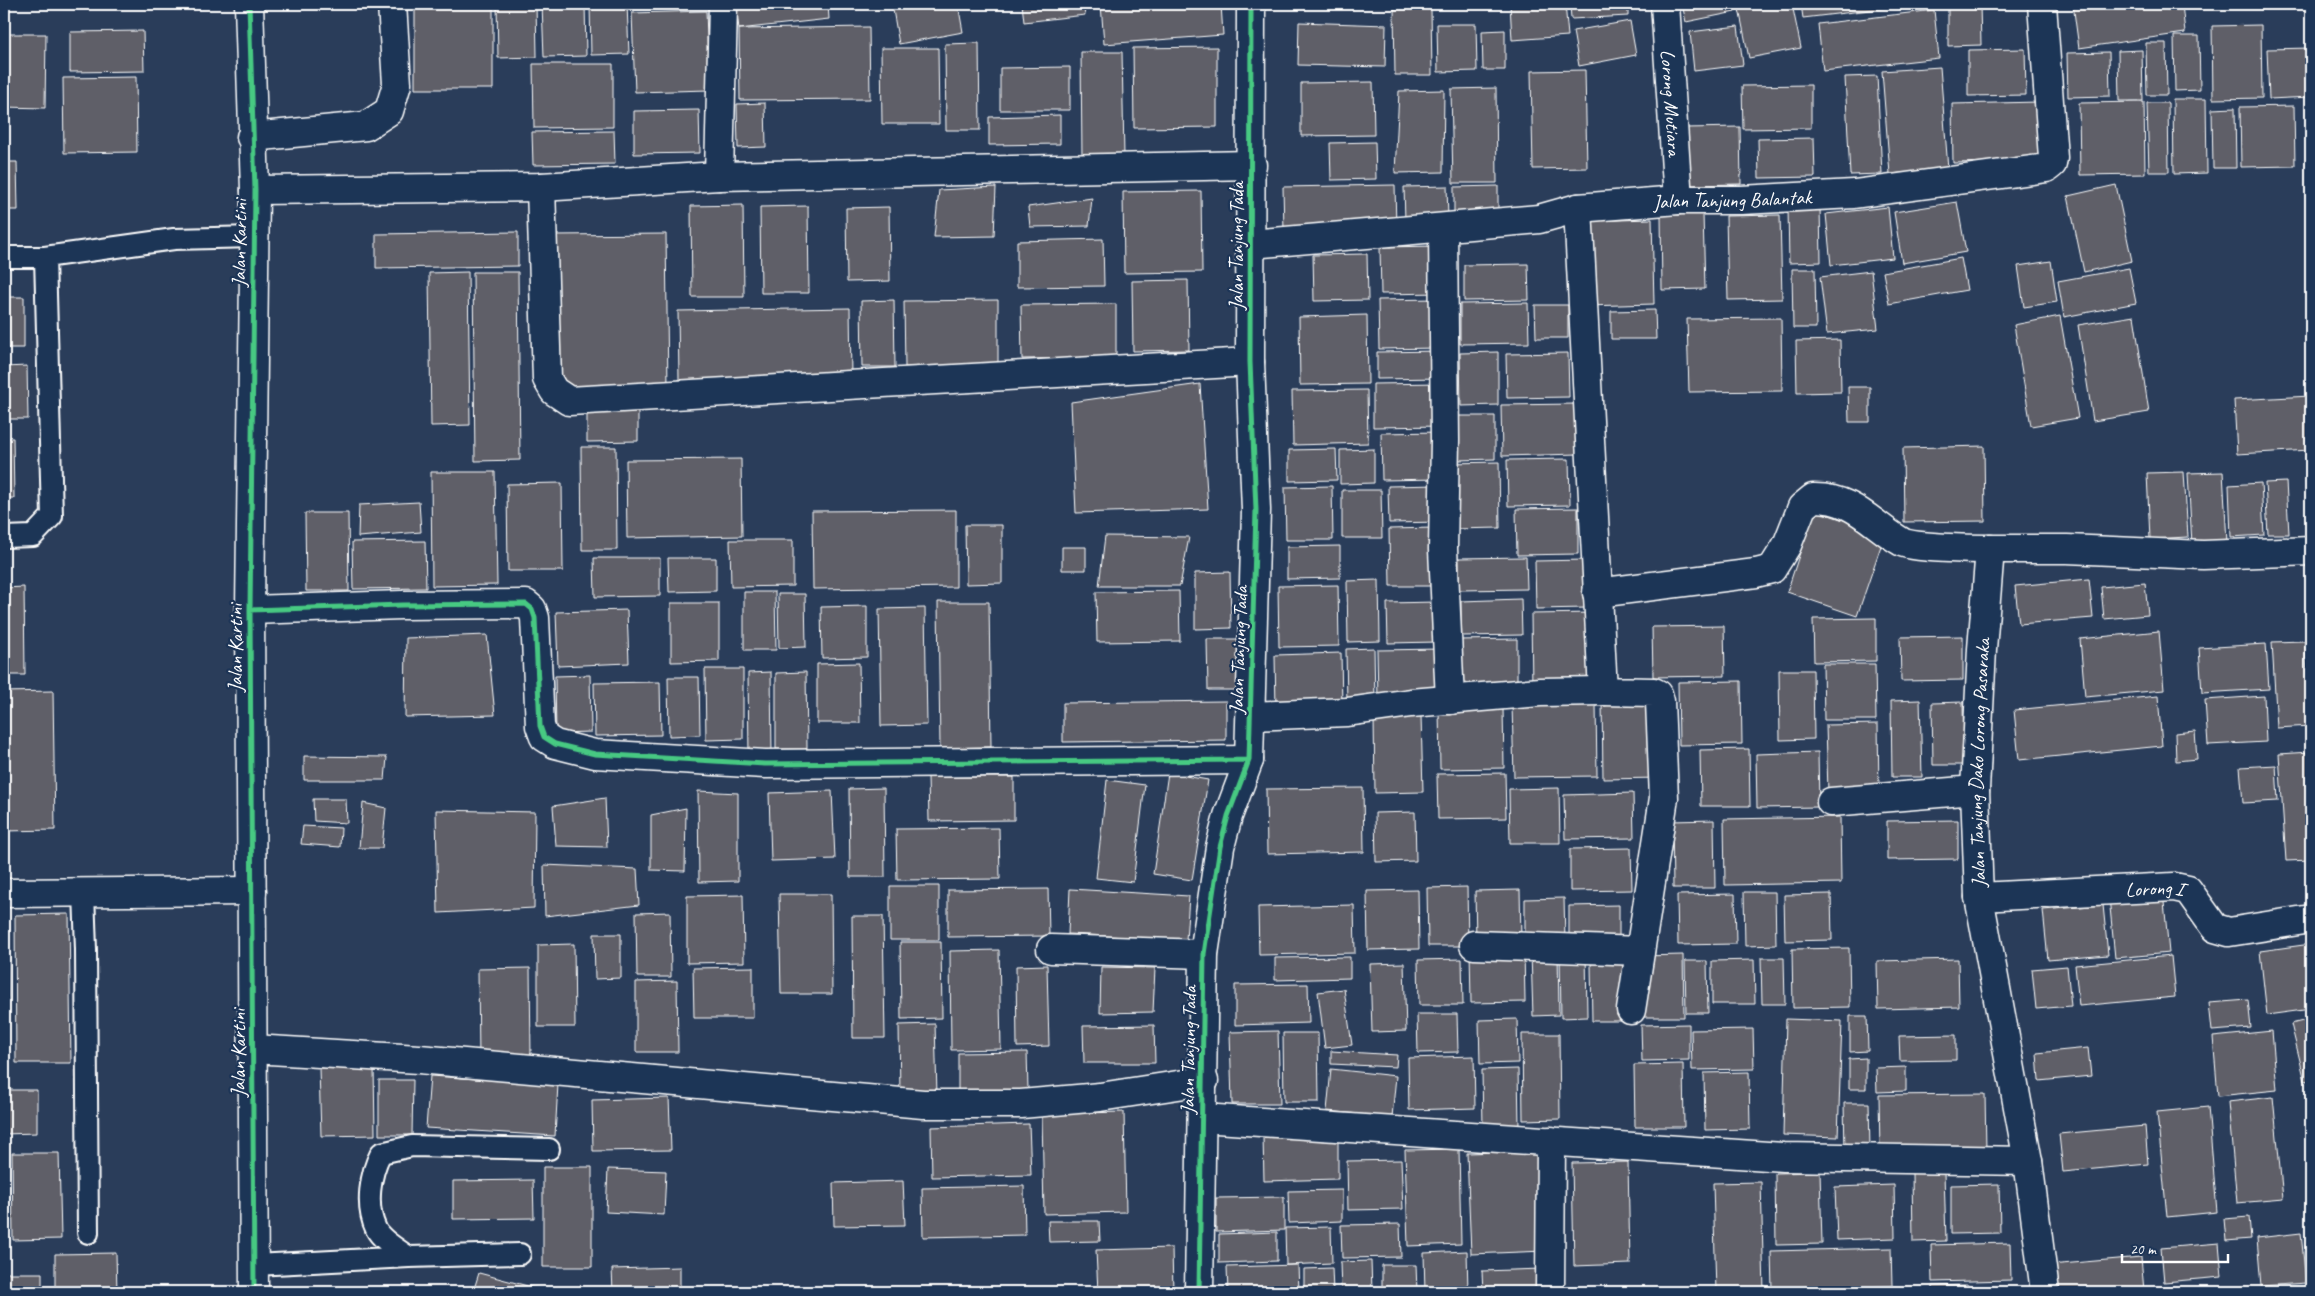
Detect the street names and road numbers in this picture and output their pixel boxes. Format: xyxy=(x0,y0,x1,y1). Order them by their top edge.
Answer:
street label: Lorong Mutiara xyxy=(1655,49,1687,159)
street label: Jalan Tanjung Tada xyxy=(1224,180,1249,311)
street label: Jalan Tanjung Balantak xyxy=(1651,184,1813,215)
street label: Jalan Kartini xyxy=(226,197,253,288)
street label: Jalan Tanjung Tada xyxy=(1224,584,1253,715)
street label: Jalan Kartini xyxy=(223,602,248,693)
street label: Jalan Tanjung Dako Lorong Pasaraka xyxy=(1963,636,1996,889)
street label: Lorong I xyxy=(2125,875,2191,903)
street label: Jalan Tanjung Tada xyxy=(1175,984,1202,1115)
street label: Jalan Kartini xyxy=(226,1007,251,1098)

